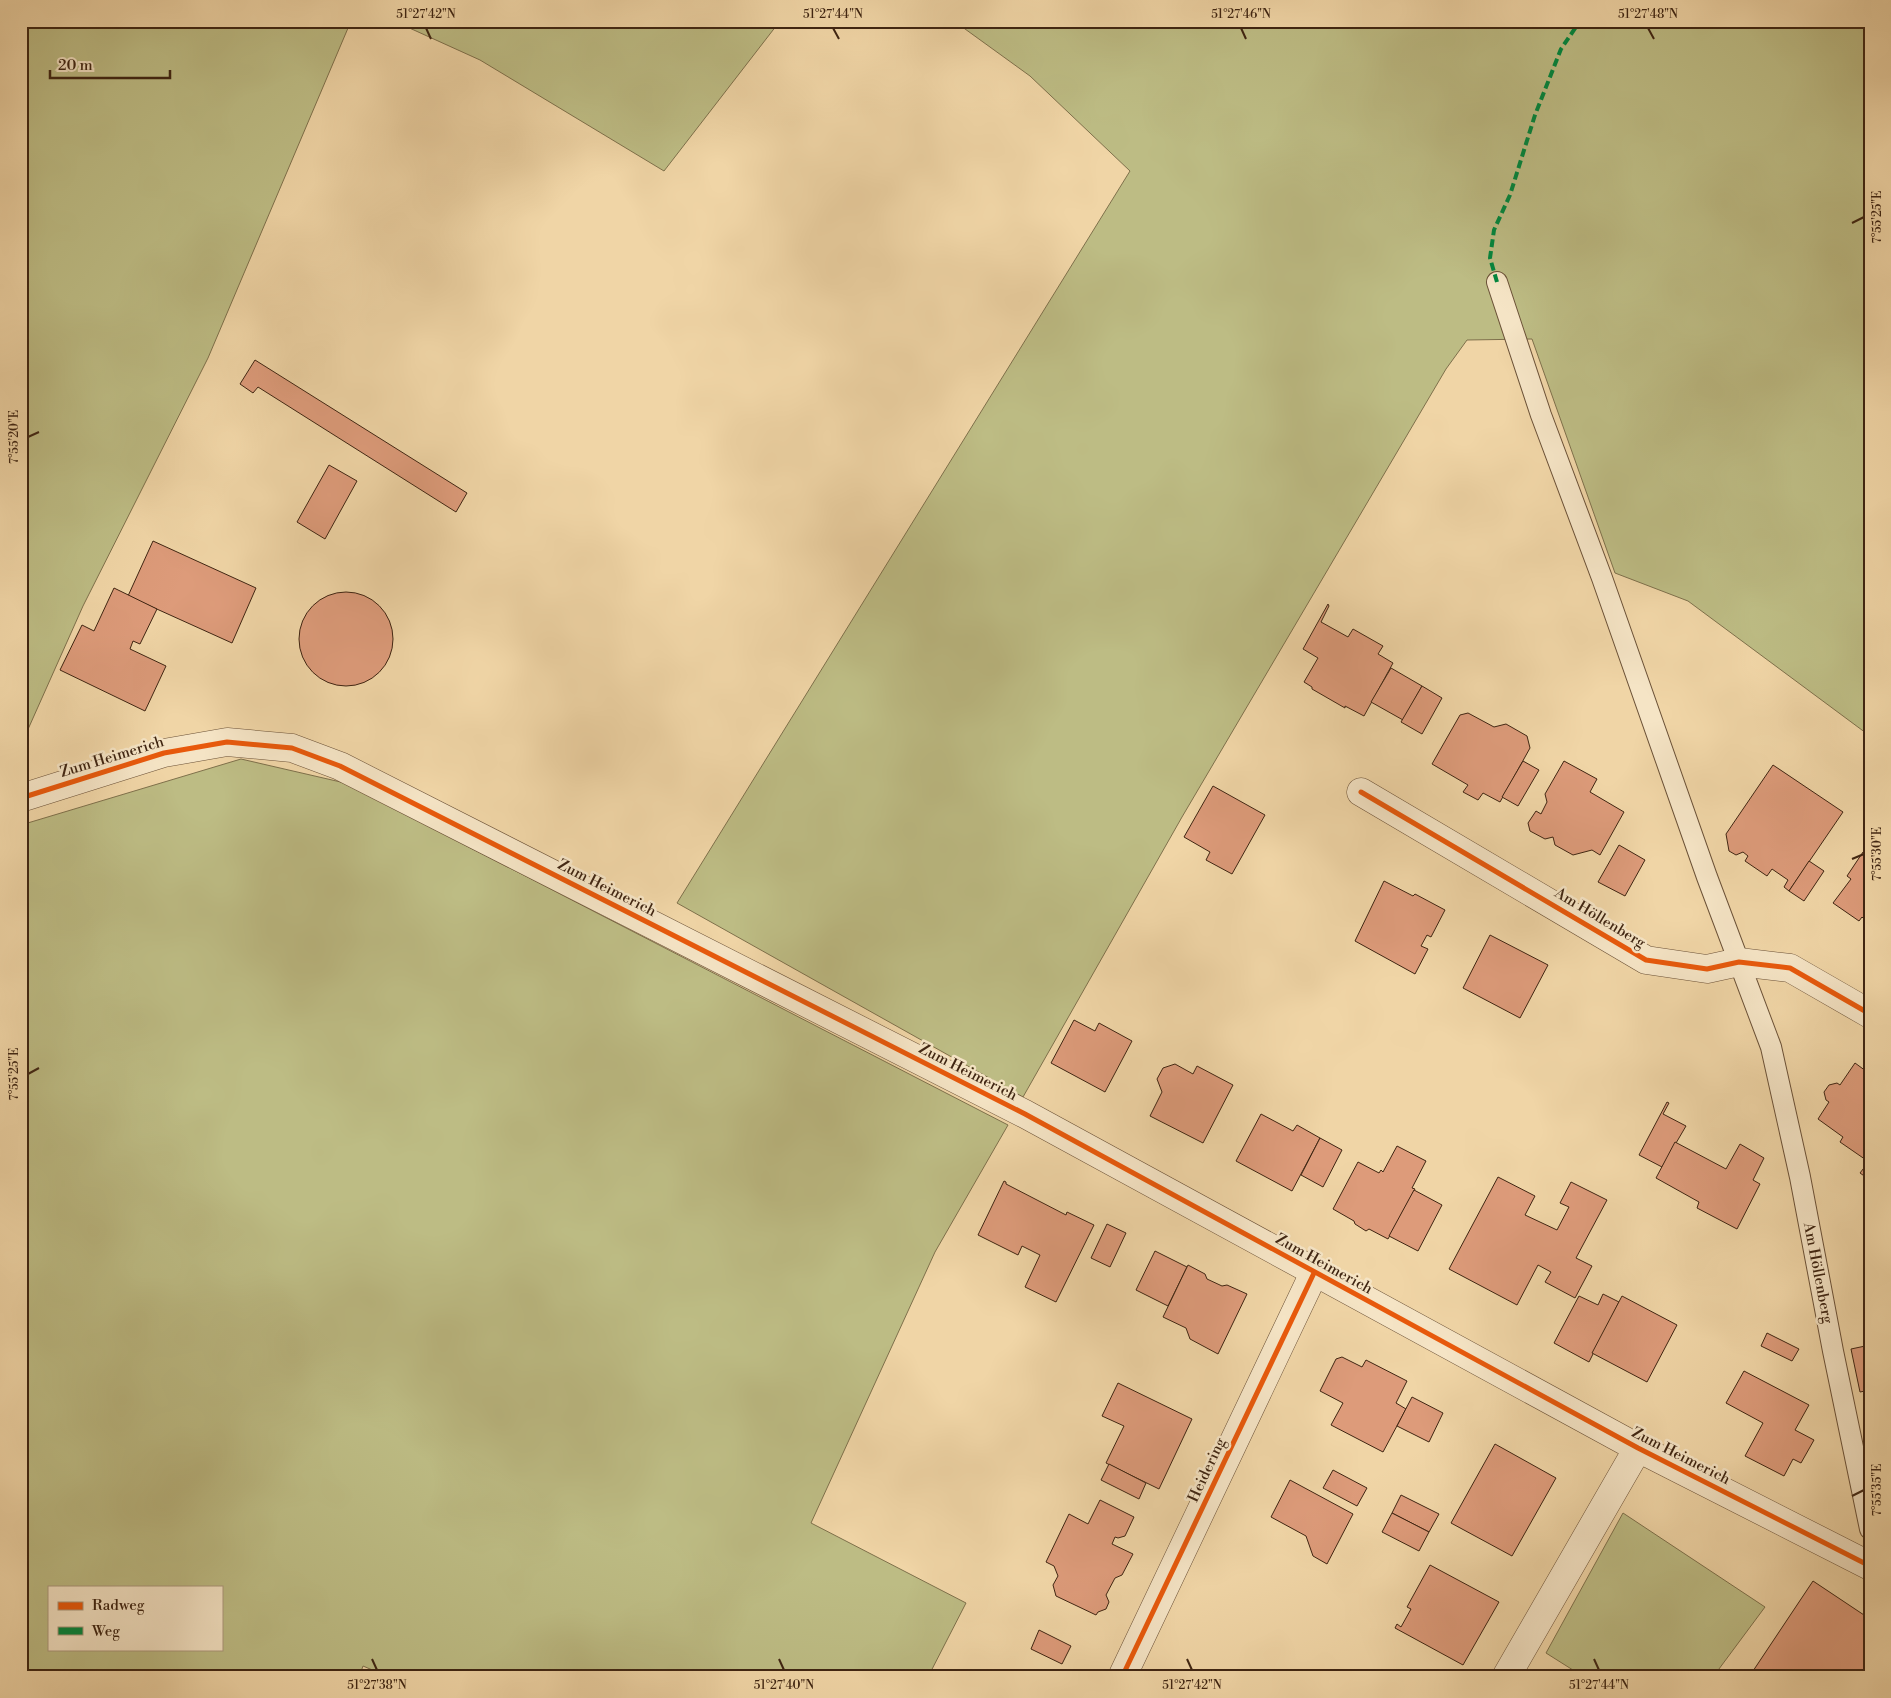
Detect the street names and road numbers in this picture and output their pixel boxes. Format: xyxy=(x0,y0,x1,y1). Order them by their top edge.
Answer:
street label: Zum Heimerich xyxy=(58,732,166,782)
street label: Zum Heimerich xyxy=(555,855,659,921)
street label: Am Höllenberg xyxy=(1550,883,1649,953)
street label: Zum Heimerich xyxy=(916,1039,1020,1105)
street label: Am Höllenberg xyxy=(1799,1220,1837,1325)
street label: Zum Heimerich xyxy=(1272,1230,1376,1298)
street label: Zum Heimerich xyxy=(1629,1423,1733,1489)
street label: Heidering xyxy=(1184,1434,1230,1505)

